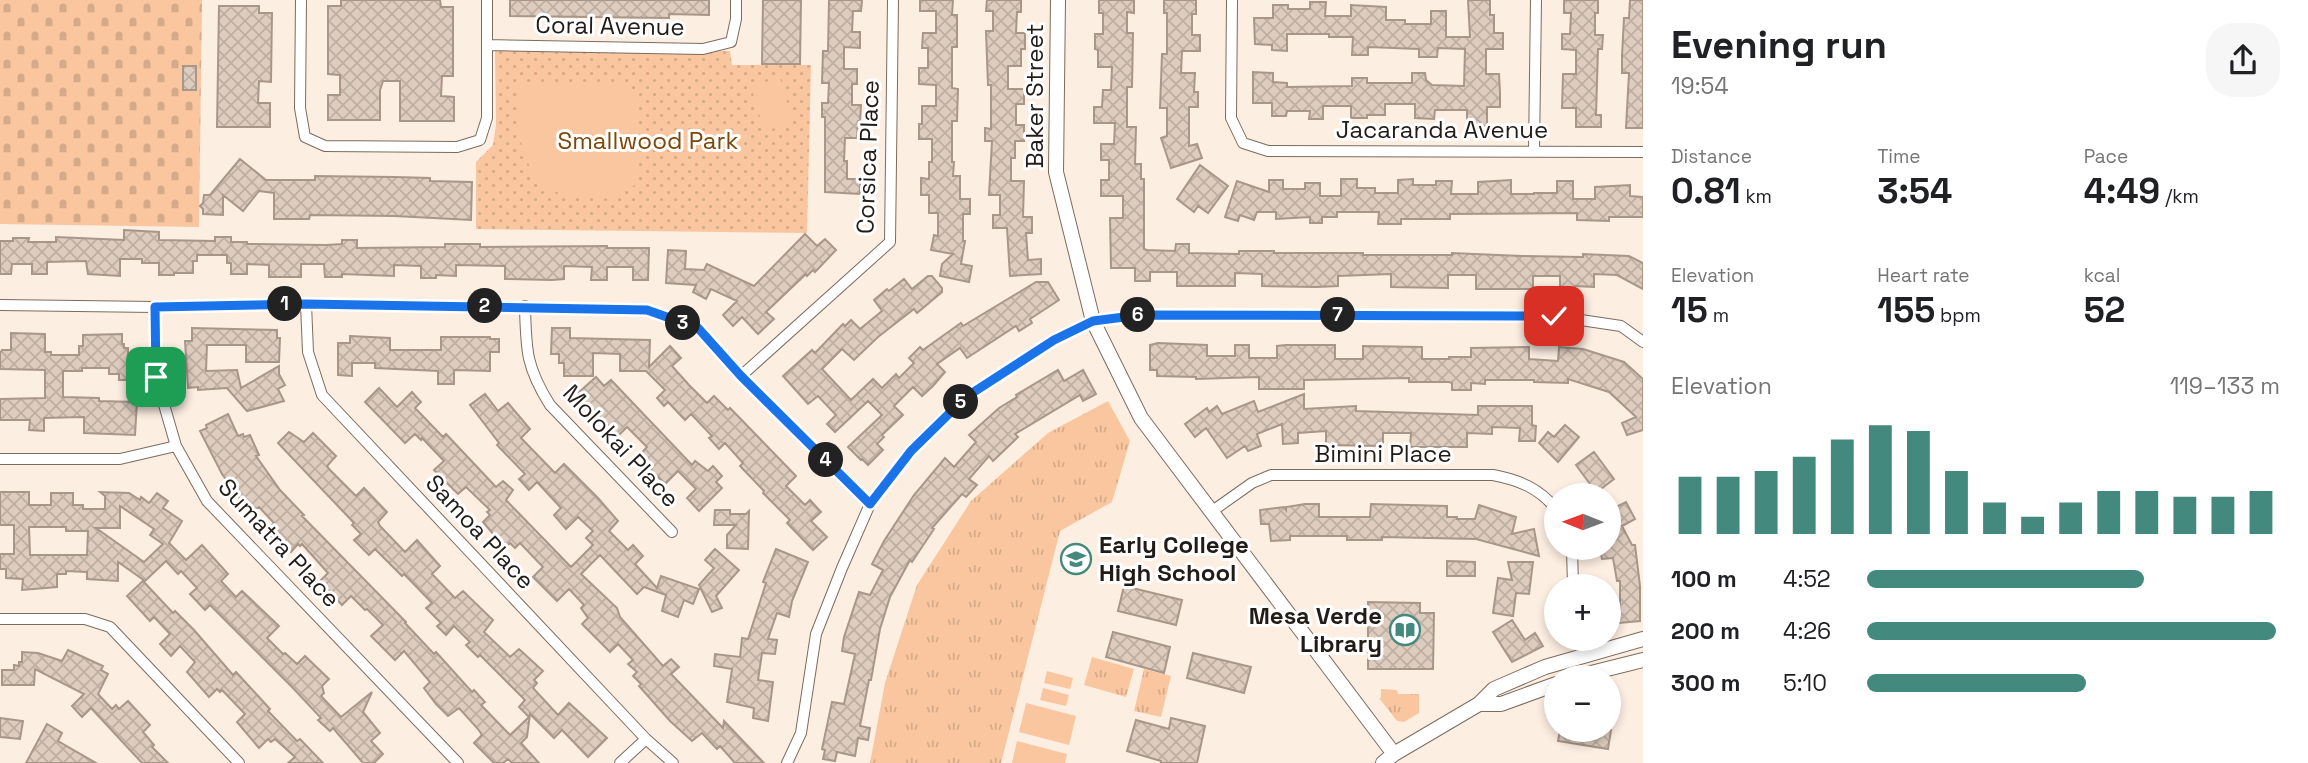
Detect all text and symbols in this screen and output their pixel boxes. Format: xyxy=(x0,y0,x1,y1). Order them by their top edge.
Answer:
street label: Coral Avenue xyxy=(535,9,685,42)
text: Evening run xyxy=(1671,21,1887,69)
button: share xyxy=(2206,23,2280,97)
street label: Baker Street xyxy=(1019,24,1050,168)
text: 19:54 xyxy=(1671,71,1729,101)
street label: Corsica Place xyxy=(849,79,886,235)
street label: Jacaranda Avenue xyxy=(1336,114,1548,145)
park label: Smallwood Park xyxy=(557,125,739,156)
text: Distance xyxy=(1671,144,1752,169)
text: Time xyxy=(1877,144,1921,169)
text: Pace xyxy=(2084,144,2128,169)
text: 0.81 xyxy=(1671,169,1741,213)
text: 3:54 xyxy=(1877,169,1952,213)
text: 4:49 xyxy=(2084,169,2160,213)
text: km xyxy=(1741,184,1772,209)
text: /km xyxy=(2160,184,2199,209)
text: Elevation xyxy=(1671,263,1754,288)
text: Heart rate xyxy=(1877,263,1970,288)
text: kcal xyxy=(2084,263,2120,288)
pin: 1 xyxy=(268,286,302,322)
pin xyxy=(1524,286,1584,346)
pin: 2 xyxy=(468,288,503,324)
text: 15 xyxy=(1671,288,1708,332)
text: 155 xyxy=(1877,288,1935,332)
text: 52 xyxy=(2084,288,2125,332)
text: 1 xyxy=(280,291,289,316)
text: 2 xyxy=(479,293,490,318)
icon: check xyxy=(1535,297,1573,335)
pin: 6 xyxy=(1120,298,1156,332)
pin: 7 xyxy=(1320,298,1356,332)
text: 6 xyxy=(1132,302,1143,327)
text: 7 xyxy=(1332,302,1343,327)
text: m xyxy=(1708,303,1729,328)
text: bpm xyxy=(1935,303,1981,328)
pin: 3 xyxy=(666,306,700,340)
text: 3 xyxy=(677,310,688,335)
pin xyxy=(126,347,186,407)
icon: arrive xyxy=(137,358,175,396)
text: Elevation xyxy=(1671,371,1772,401)
text: 119–133 m xyxy=(2170,371,2280,401)
street label: Molokai Place xyxy=(556,378,686,514)
pin: 5 xyxy=(944,384,978,420)
text: 5 xyxy=(955,389,966,414)
street label: Bimini Place xyxy=(1314,438,1452,469)
pin: 4 xyxy=(808,442,844,477)
text: 4 xyxy=(819,447,832,472)
street label: Samoa Place xyxy=(419,468,542,596)
street label: Sumatra Place xyxy=(212,472,347,614)
north arrow xyxy=(1544,483,1620,560)
map controls xyxy=(1544,483,1621,742)
place label: Early College High School xyxy=(1099,529,1249,588)
school or university icon: Early College High School xyxy=(1059,542,1093,576)
text: 100 m xyxy=(1671,564,1737,594)
text: 4:52 xyxy=(1783,564,1831,594)
button: + xyxy=(1544,574,1621,651)
place label: Mesa Verde Library xyxy=(1249,600,1382,659)
library icon: Mesa Verde Library xyxy=(1388,613,1422,647)
text: 200 m xyxy=(1671,616,1740,646)
text: 4:26 xyxy=(1783,616,1831,646)
button: − xyxy=(1544,665,1621,742)
text: 300 m xyxy=(1671,668,1740,698)
text: 5:10 xyxy=(1783,668,1827,698)

